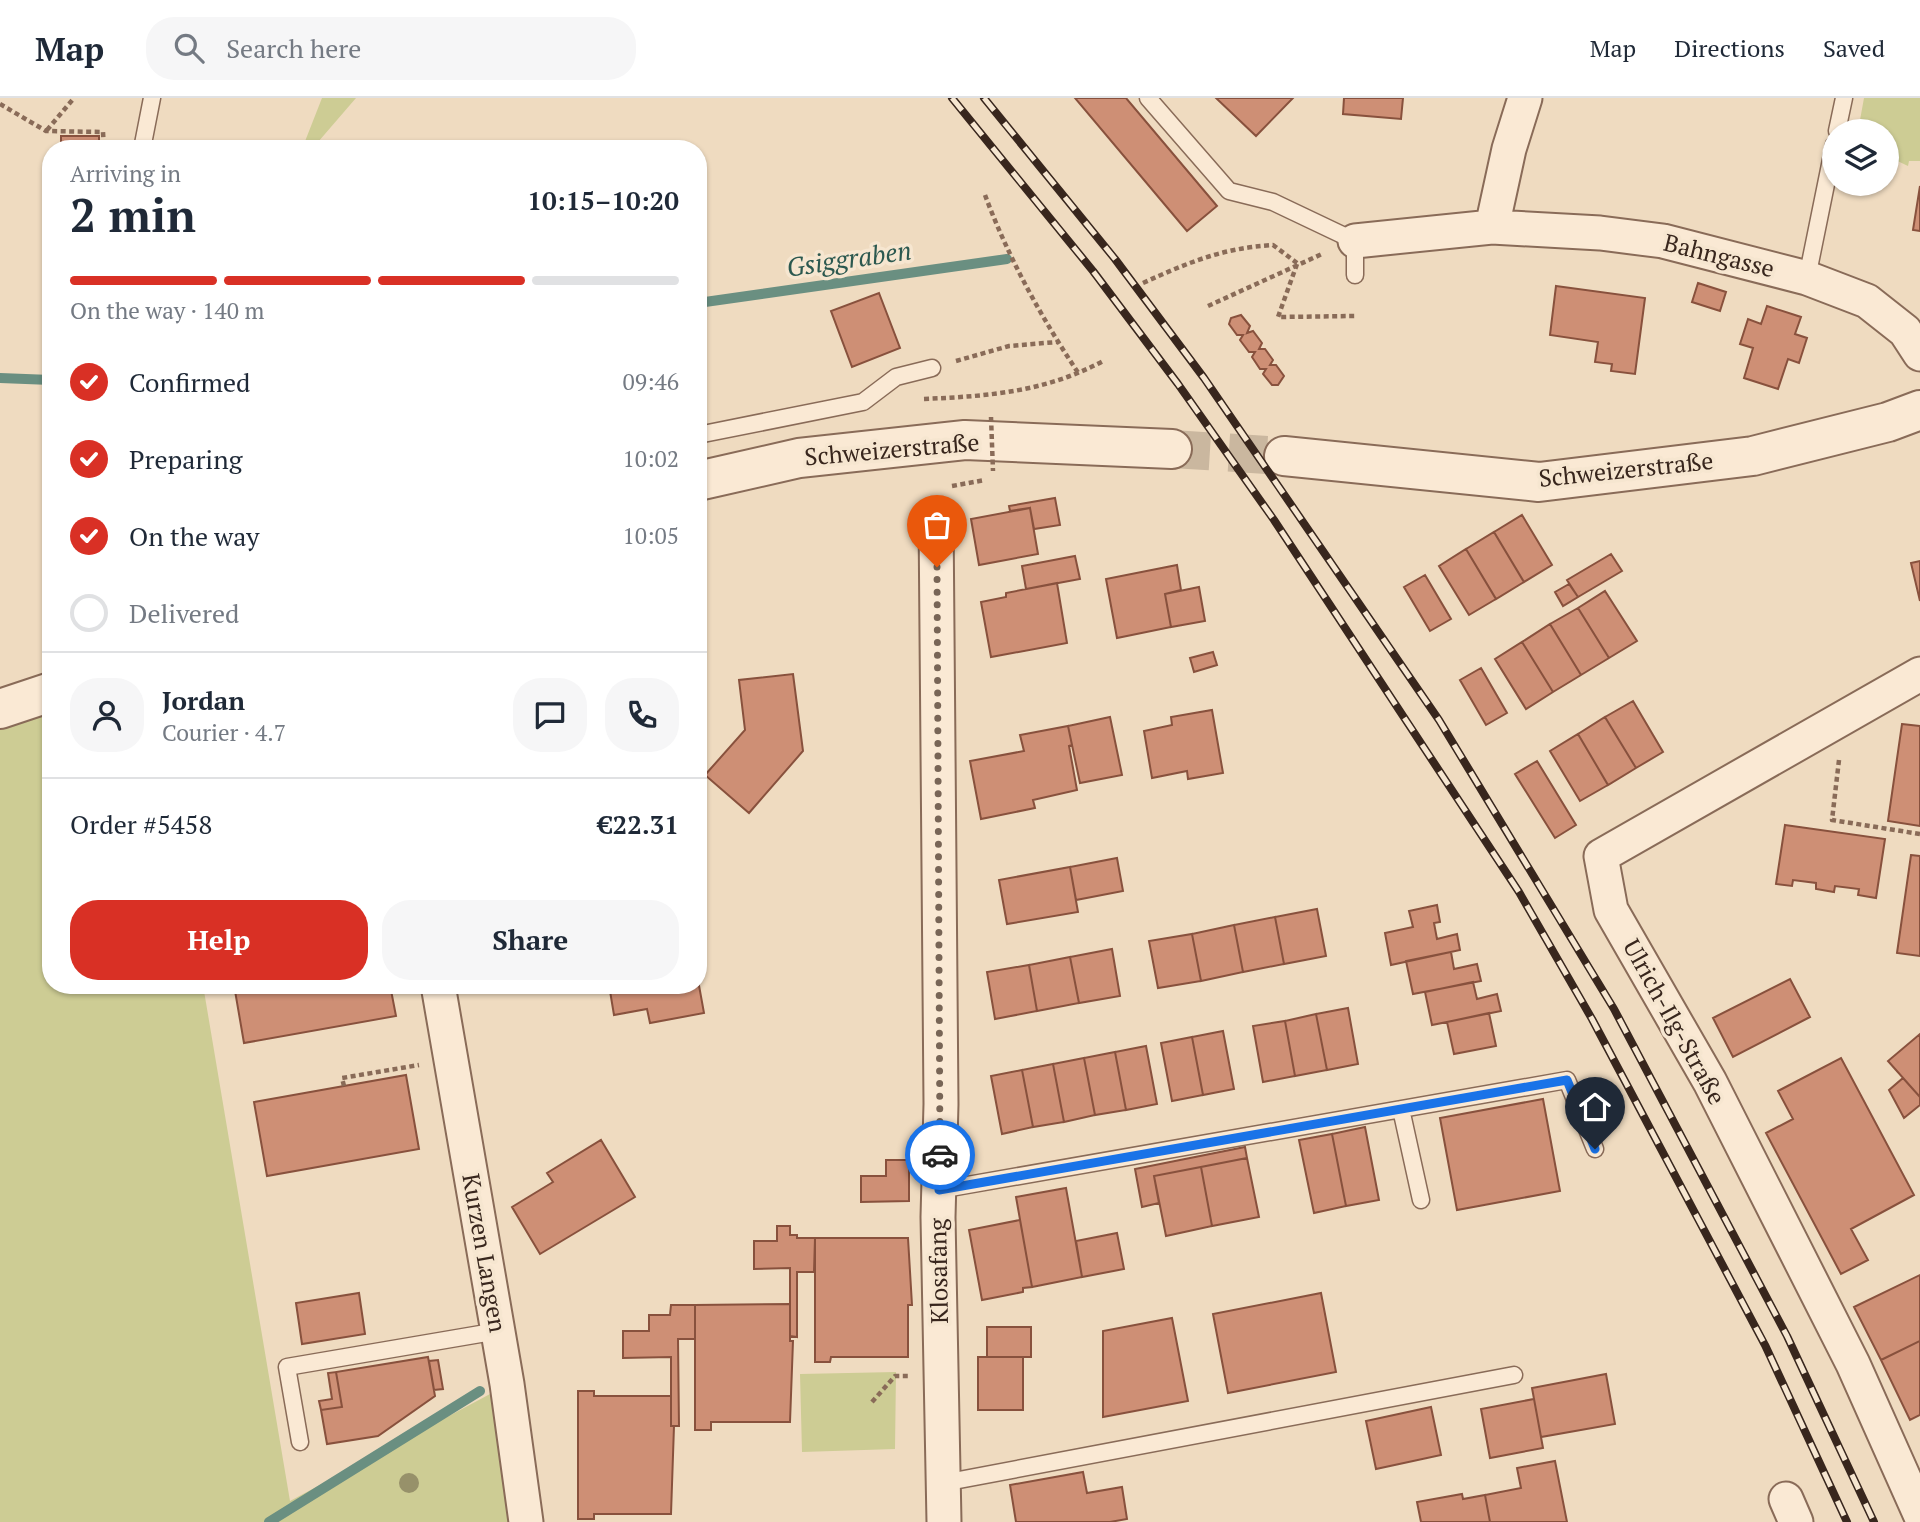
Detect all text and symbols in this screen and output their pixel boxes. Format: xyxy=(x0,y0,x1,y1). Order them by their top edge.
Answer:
search box xyxy=(146,17,636,80)
text: Map xyxy=(35,27,104,70)
icon: search xyxy=(170,29,208,67)
text: Search here xyxy=(226,31,361,65)
text: Map xyxy=(1590,32,1636,64)
text: Directions xyxy=(1674,32,1785,64)
text: Saved xyxy=(1823,32,1885,64)
map controls xyxy=(1822,119,1899,196)
button: layers xyxy=(1822,119,1899,196)
text: Arriving in xyxy=(70,158,181,189)
text: 10:15–10:20 xyxy=(527,183,679,217)
text: 2 min xyxy=(70,184,196,245)
street label: Bahngasse xyxy=(1661,226,1778,284)
water label: Gsiggraben xyxy=(784,232,913,284)
text: On the way · 140 m xyxy=(70,295,264,326)
icon: check xyxy=(70,363,108,401)
text: Confirmed xyxy=(129,365,250,399)
text: 09:46 xyxy=(622,366,679,397)
street label: Schweizerstraße xyxy=(803,425,981,473)
icon: check xyxy=(70,440,108,478)
text: Preparing xyxy=(129,442,242,476)
text: 10:02 xyxy=(622,443,679,474)
street label: Schweizerstraße xyxy=(1537,444,1715,494)
pin xyxy=(907,495,967,567)
icon: bag xyxy=(918,506,956,544)
icon: check xyxy=(70,517,108,555)
text: On the way xyxy=(129,519,260,553)
text: 10:05 xyxy=(622,520,679,551)
text: Delivered xyxy=(129,596,239,630)
button: person xyxy=(70,678,144,752)
button: chat xyxy=(513,678,587,752)
button: phone xyxy=(605,678,679,752)
text: Jordan xyxy=(162,683,245,717)
text: Courier · 4.7 xyxy=(162,717,286,748)
text: Order #5458 xyxy=(70,807,212,841)
text: €22.31 xyxy=(598,807,679,841)
button: Help xyxy=(70,900,368,980)
button: Share xyxy=(382,900,679,980)
street label: Ulrich-Ilg-Straße xyxy=(1616,933,1734,1110)
pin xyxy=(1565,1077,1625,1149)
icon: home xyxy=(1576,1088,1614,1126)
courier xyxy=(905,1120,975,1190)
icon: car xyxy=(921,1136,959,1174)
street label: Kurzen Langen xyxy=(455,1171,515,1335)
street label: Klosafang xyxy=(921,1218,955,1324)

